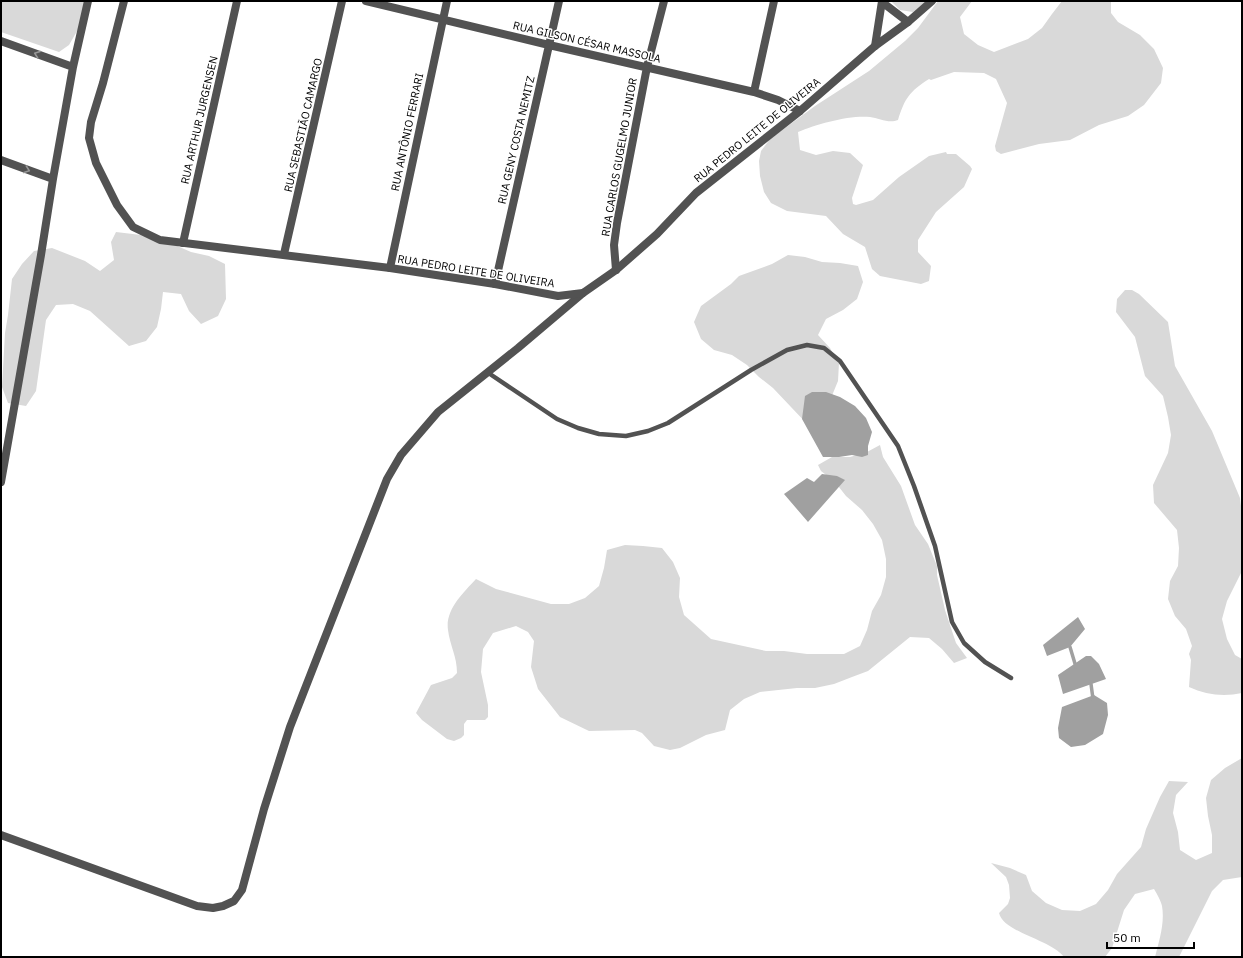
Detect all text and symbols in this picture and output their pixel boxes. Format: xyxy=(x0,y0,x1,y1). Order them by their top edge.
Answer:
street label: RUA GILSON CÉSAR MASSOLA xyxy=(512,18,662,66)
one-way arrow xyxy=(33,50,40,58)
street label: RUA ARTHUR JURGENSEN xyxy=(177,54,221,186)
street label: RUA SEBASTIÃO CAMARGO xyxy=(281,56,325,193)
street label: RUA ANTÔNIO FERRARI xyxy=(388,72,426,192)
street label: RUA GENY COSTA NEMITZ xyxy=(494,75,538,205)
street label: RUA PEDRO LEITE DE OLIVEIRA xyxy=(691,75,823,185)
street label: RUA CARLOS GUGELMO JUNIOR xyxy=(598,77,640,237)
one-way arrow xyxy=(23,165,30,173)
street label: RUA PEDRO LEITE DE OLIVEIRA xyxy=(396,252,556,290)
scale bar xyxy=(1107,924,1194,950)
text: 50 m xyxy=(1113,930,1141,945)

